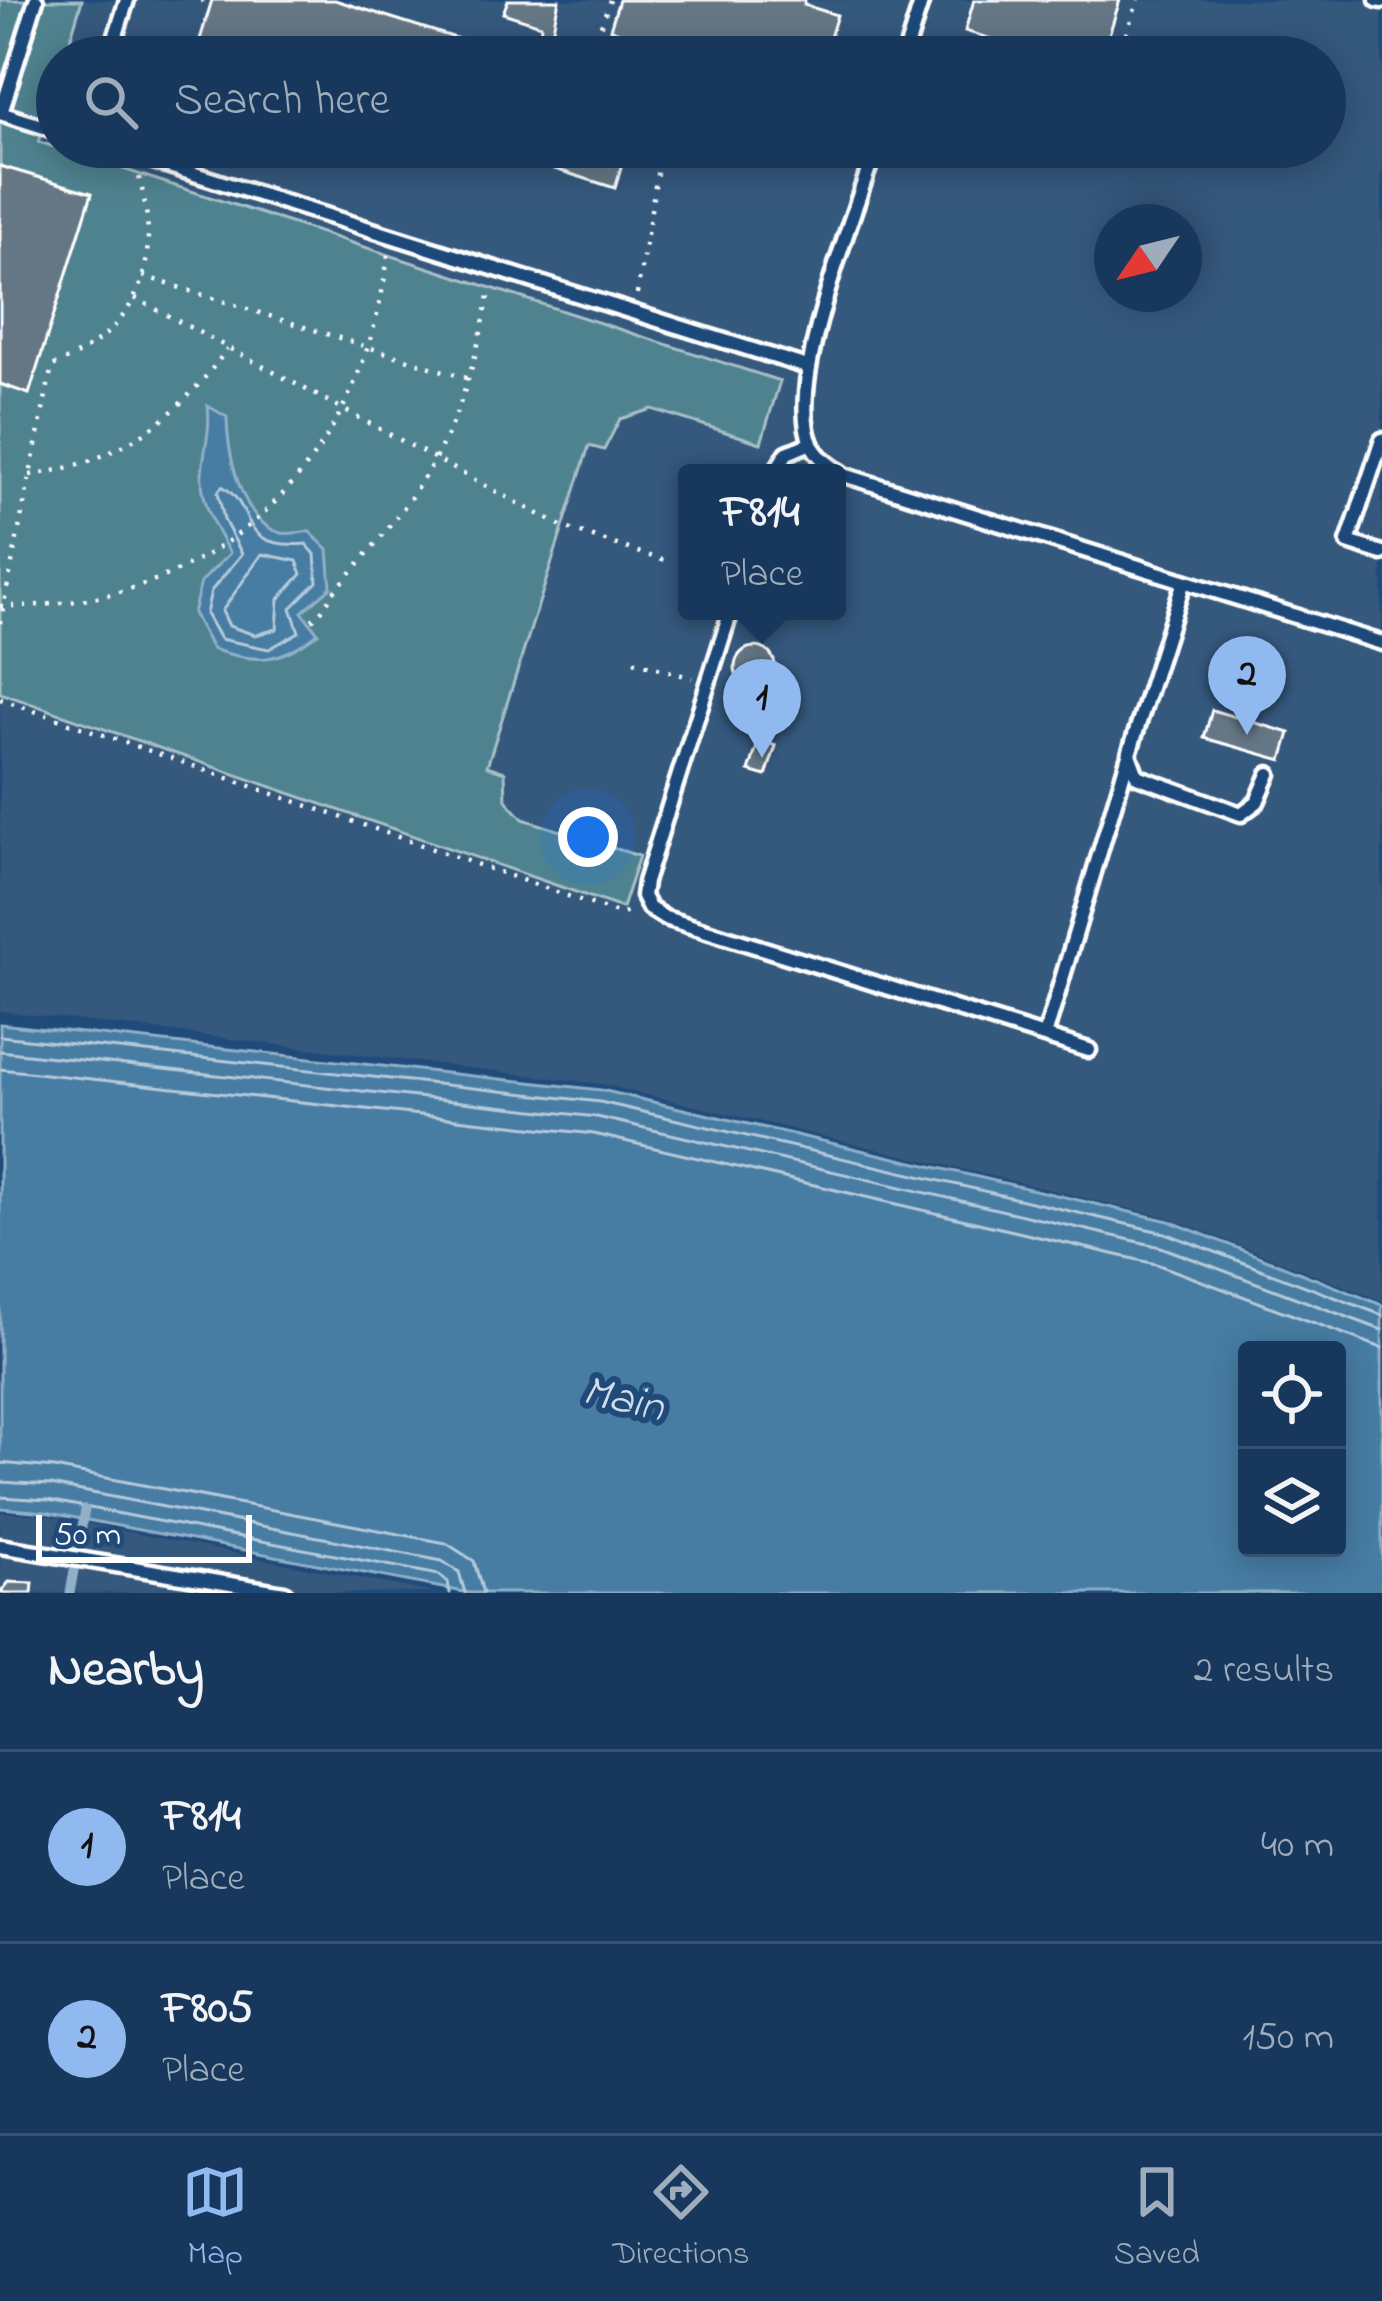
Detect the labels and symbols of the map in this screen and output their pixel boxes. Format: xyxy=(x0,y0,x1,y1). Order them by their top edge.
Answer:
north arrow xyxy=(1094,204,1202,312)
pin: 2 xyxy=(1208,636,1286,735)
pin: 1 xyxy=(723,659,801,758)
your location xyxy=(558,807,618,867)
water label: Main xyxy=(576,1360,672,1443)
scale bar xyxy=(36,1509,252,1562)

